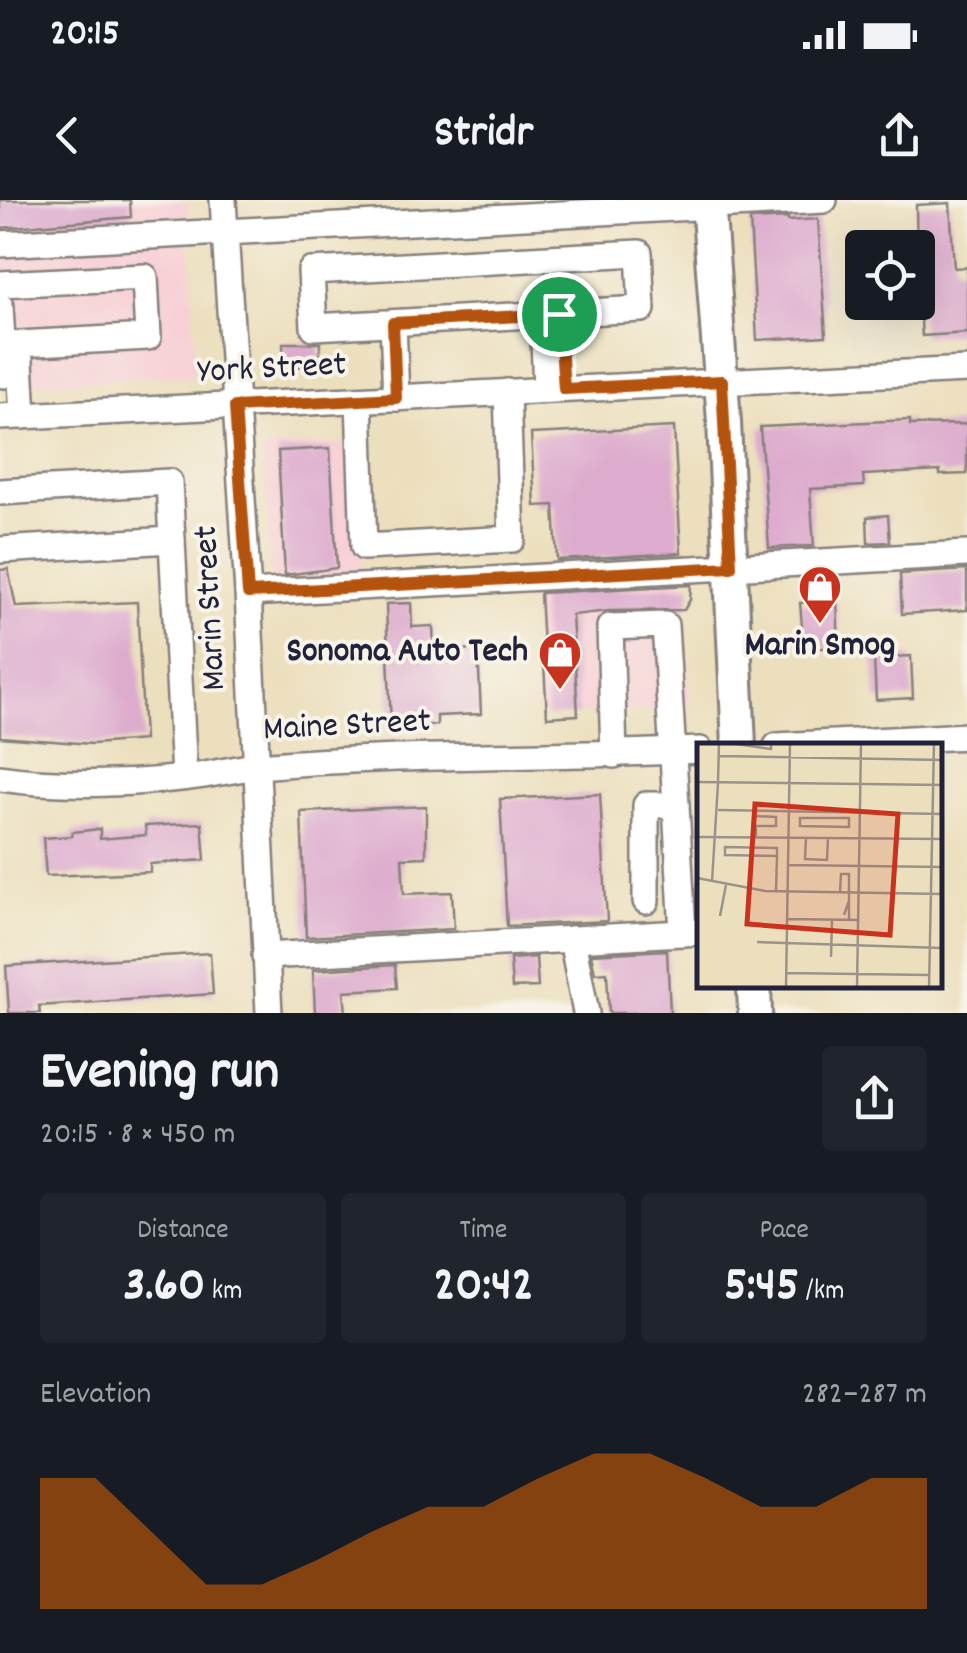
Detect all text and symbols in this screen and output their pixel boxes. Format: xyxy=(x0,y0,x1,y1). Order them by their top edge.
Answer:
text: 20:15 xyxy=(50,8,120,63)
text: Stridr xyxy=(434,103,533,167)
icon: back xyxy=(40,108,95,163)
icon: share xyxy=(872,108,927,163)
map controls xyxy=(845,230,935,320)
button: locate xyxy=(845,230,935,320)
pin xyxy=(517,272,602,357)
icon: arrive xyxy=(532,287,587,342)
street label: York Street xyxy=(196,341,348,399)
street label: Marin Street xyxy=(183,524,241,692)
shop icon: Marin Smog xyxy=(797,564,843,625)
place label: Marin Smog xyxy=(745,622,895,672)
place label: Sonoma Auto Tech xyxy=(287,628,528,678)
shop icon: Sonoma Auto Tech xyxy=(537,630,583,691)
street label: Maine Street xyxy=(262,698,432,756)
inset map xyxy=(697,743,942,988)
text: Evening run xyxy=(40,1036,279,1115)
button: share xyxy=(822,1046,927,1151)
text: 20:15 · 8 × 450 m xyxy=(40,1113,235,1159)
text: Distance xyxy=(137,1212,229,1252)
text: Time xyxy=(460,1212,507,1252)
text: Pace xyxy=(759,1212,809,1252)
text: 3.60 xyxy=(123,1252,205,1324)
text: 20:42 xyxy=(433,1252,533,1324)
text: 5:45 xyxy=(724,1252,799,1324)
text: km xyxy=(205,1273,243,1313)
text: /km xyxy=(799,1273,844,1313)
text: Elevation xyxy=(40,1373,151,1419)
text: 282–287 m xyxy=(802,1373,927,1419)

